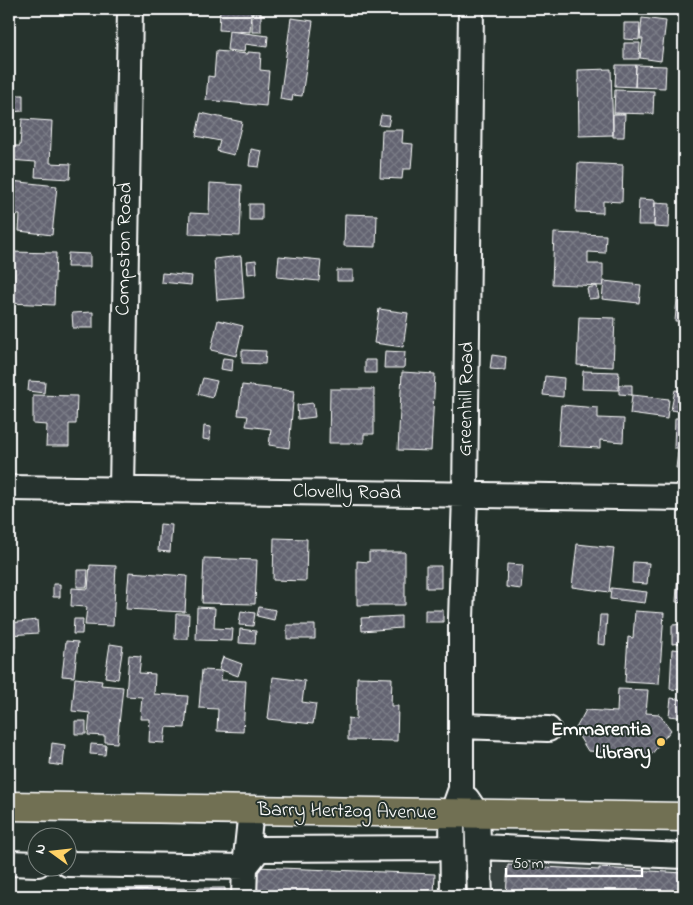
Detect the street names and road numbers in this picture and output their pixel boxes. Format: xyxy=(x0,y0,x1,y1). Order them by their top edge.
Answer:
street label: Compston Road xyxy=(109,182,141,316)
street label: Greenhill Road xyxy=(452,341,482,457)
street label: Clovelly Road xyxy=(293,478,401,508)
street label: Barry Hertzog Avenue xyxy=(256,796,437,829)

